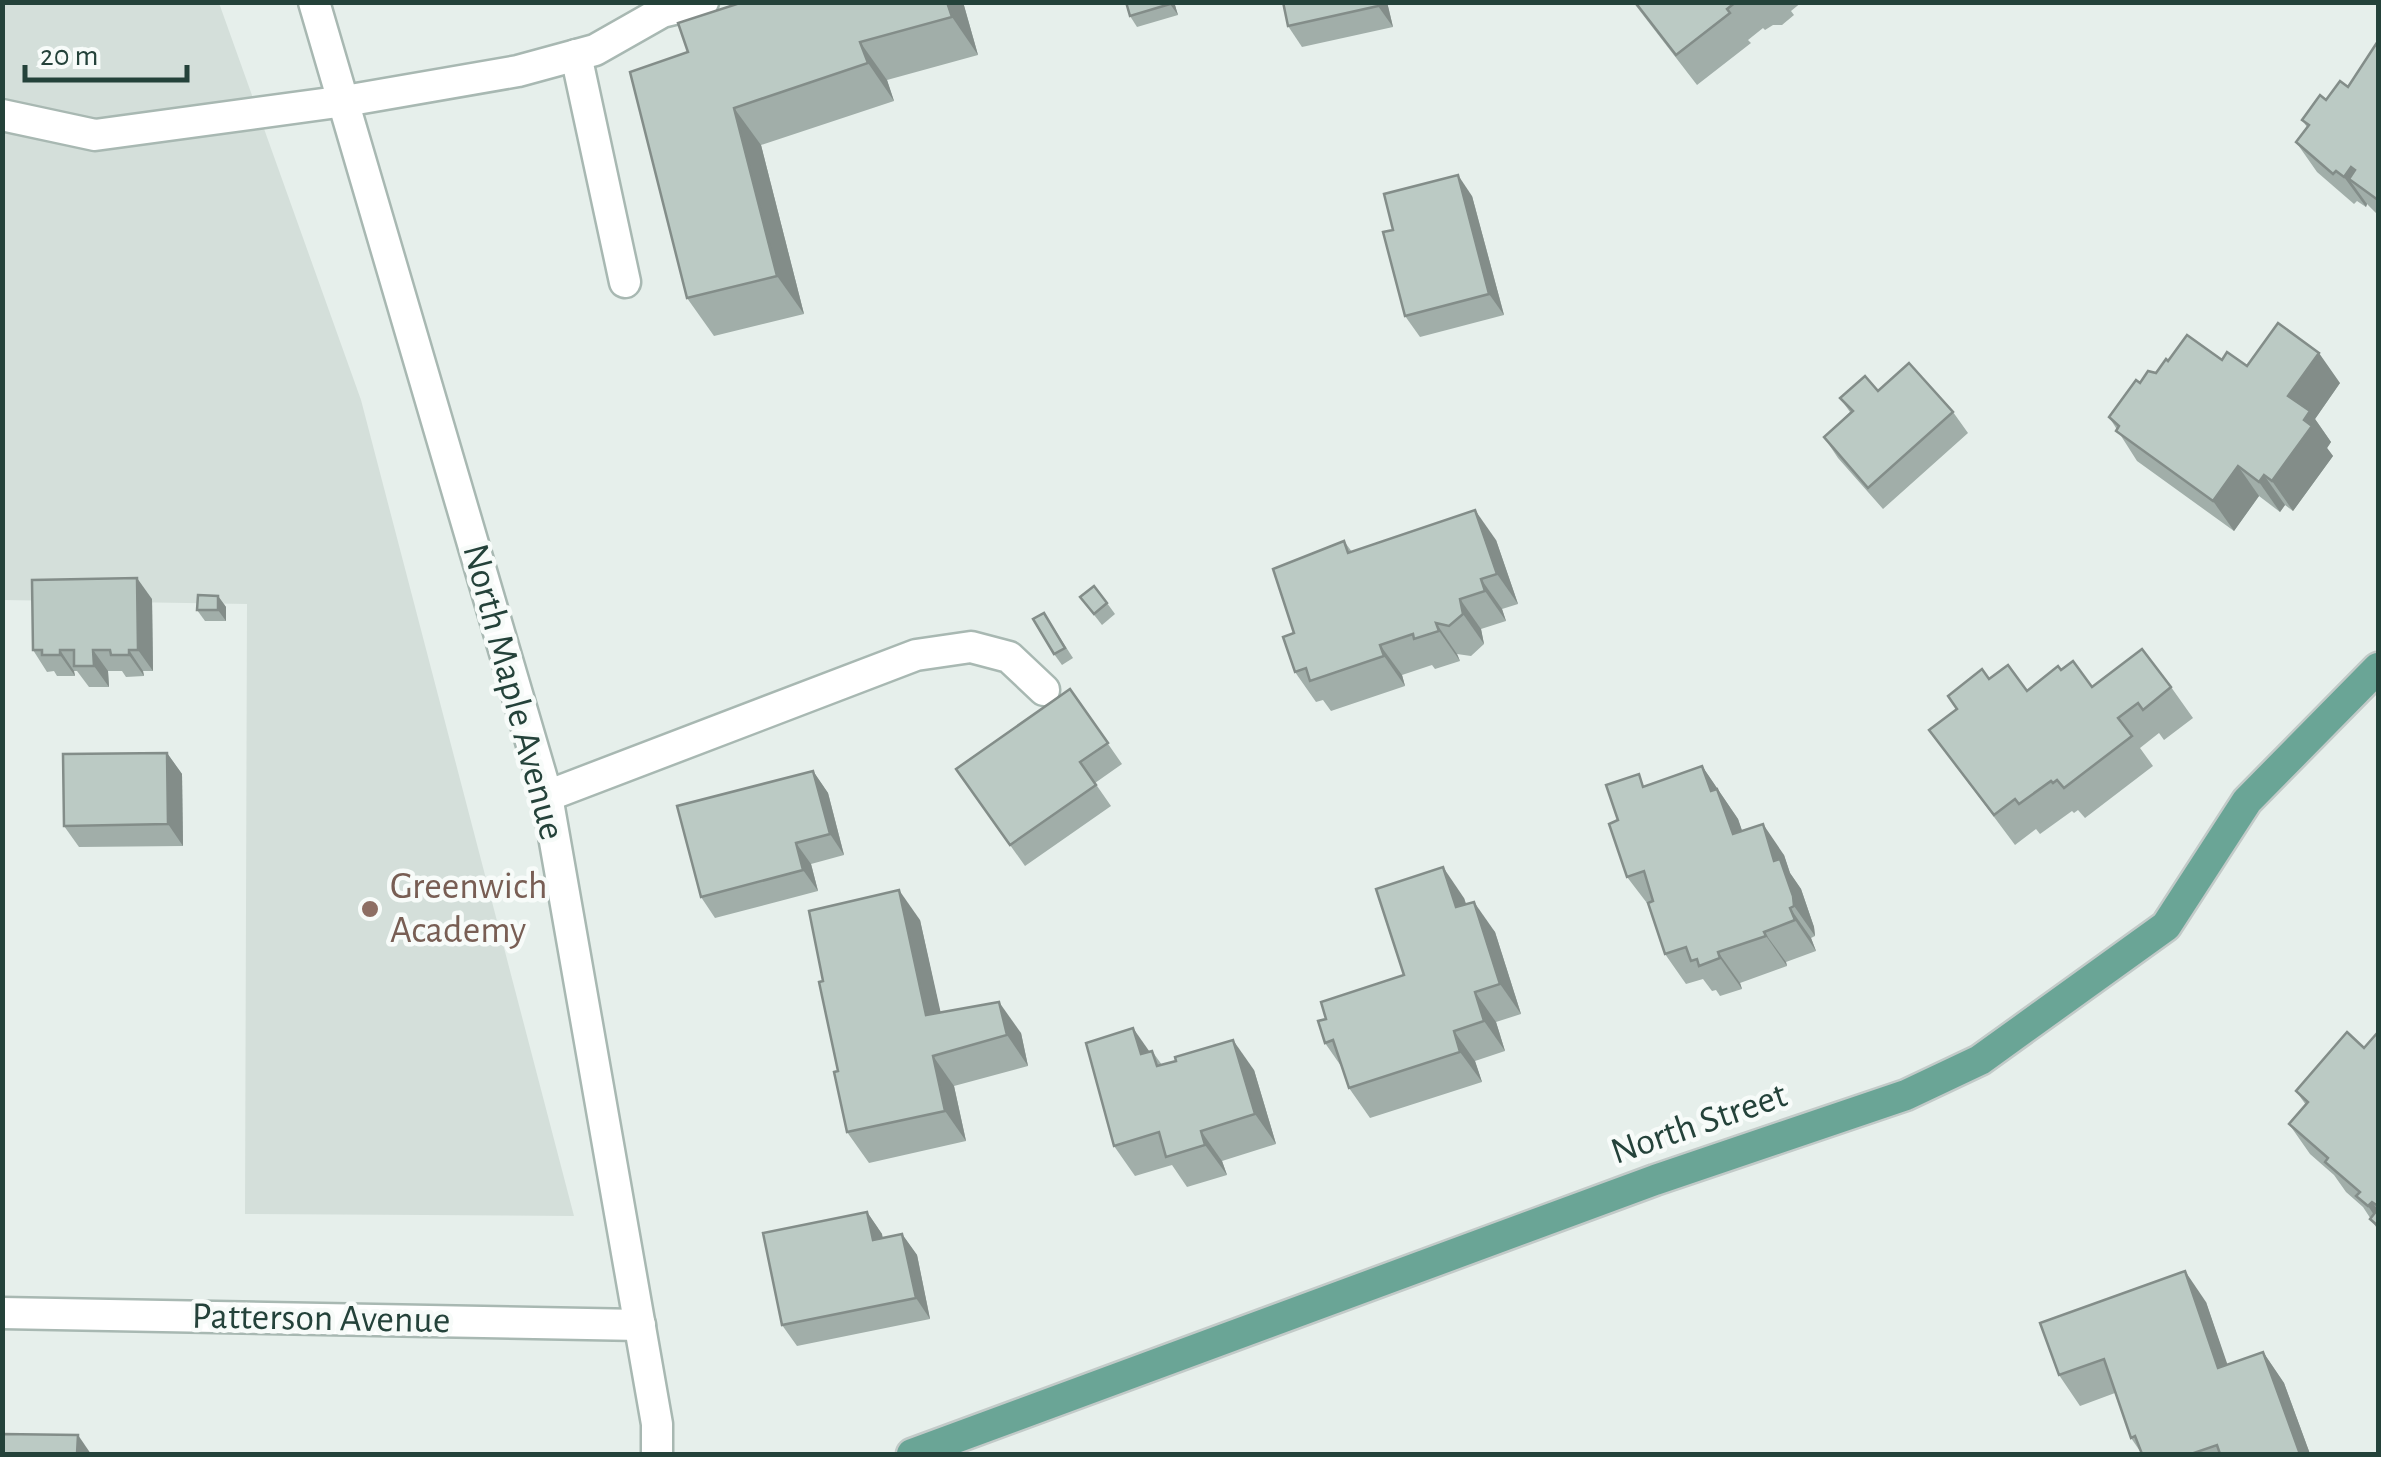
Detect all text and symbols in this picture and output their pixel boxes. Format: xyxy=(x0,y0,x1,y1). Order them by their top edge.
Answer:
scale bar xyxy=(25,20,188,82)
text: 20 m xyxy=(40,41,98,71)
street label: North Maple Avenue xyxy=(455,540,571,844)
place label: Greenwich Academy xyxy=(390,868,547,950)
marker: Greenwich Academy xyxy=(359,898,381,920)
street label: North Street xyxy=(1606,1076,1792,1172)
street label: Patterson Avenue xyxy=(191,1298,451,1340)

